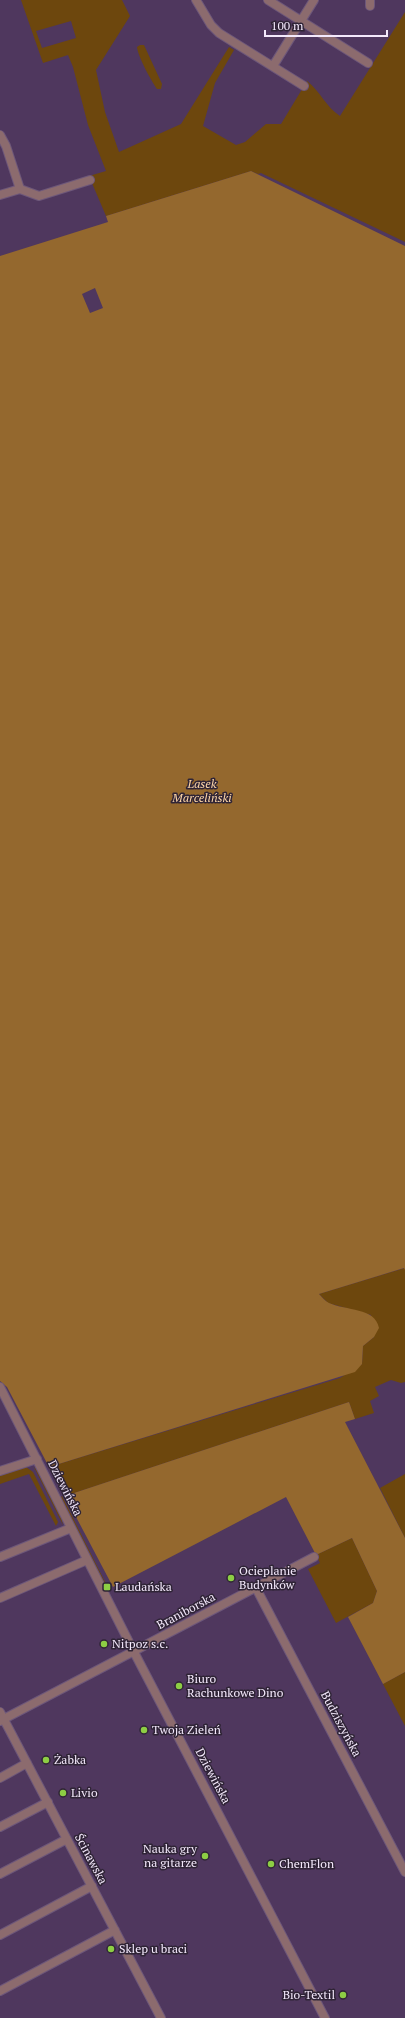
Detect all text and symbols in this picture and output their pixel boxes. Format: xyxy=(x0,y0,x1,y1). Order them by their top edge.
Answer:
scale bar xyxy=(265,12,387,38)
text: 100 m xyxy=(271,18,304,33)
park label: Lasek Marceliński xyxy=(171,776,232,805)
street label: Dziewińska xyxy=(45,1457,86,1518)
place label: Ocieplanie Budynków xyxy=(239,1563,296,1592)
marker: Ocieplanie Budynków xyxy=(226,1573,236,1583)
place label: Laudańska xyxy=(115,1579,172,1594)
marker: Laudańska xyxy=(102,1582,112,1592)
street label: Braniborska xyxy=(154,1589,218,1632)
place label: Nitpoz s.c. xyxy=(112,1636,168,1651)
marker: Nitpoz s.c. xyxy=(99,1639,109,1649)
place label: Biuro Rachunkowe Dino xyxy=(187,1671,284,1700)
marker: Biuro Rachunkowe Dino xyxy=(174,1681,184,1691)
street label: Budziszyńska xyxy=(318,1688,365,1759)
place label: Twoja Zieleń xyxy=(152,1722,221,1737)
marker: Twoja Zieleń xyxy=(139,1725,149,1735)
street label: Dziewińska xyxy=(193,1745,234,1806)
place label: Żabka xyxy=(54,1752,86,1767)
marker: Żabka xyxy=(41,1755,51,1765)
place label: Livio xyxy=(71,1785,98,1800)
marker: Livio xyxy=(58,1788,68,1798)
street label: Ścinawska xyxy=(72,1831,111,1887)
place label: Nauka gry na gitarze xyxy=(143,1841,198,1870)
marker: Nauka gry na gitarze xyxy=(200,1851,210,1861)
place label: ChemFlon xyxy=(279,1856,334,1871)
marker: ChemFlon xyxy=(266,1859,276,1869)
place label: Sklep u braci xyxy=(119,1941,188,1956)
marker: Sklep u braci xyxy=(106,1944,116,1954)
place label: Bio-Textil xyxy=(283,1987,335,2002)
marker: Bio-Textil xyxy=(338,1990,348,2000)

